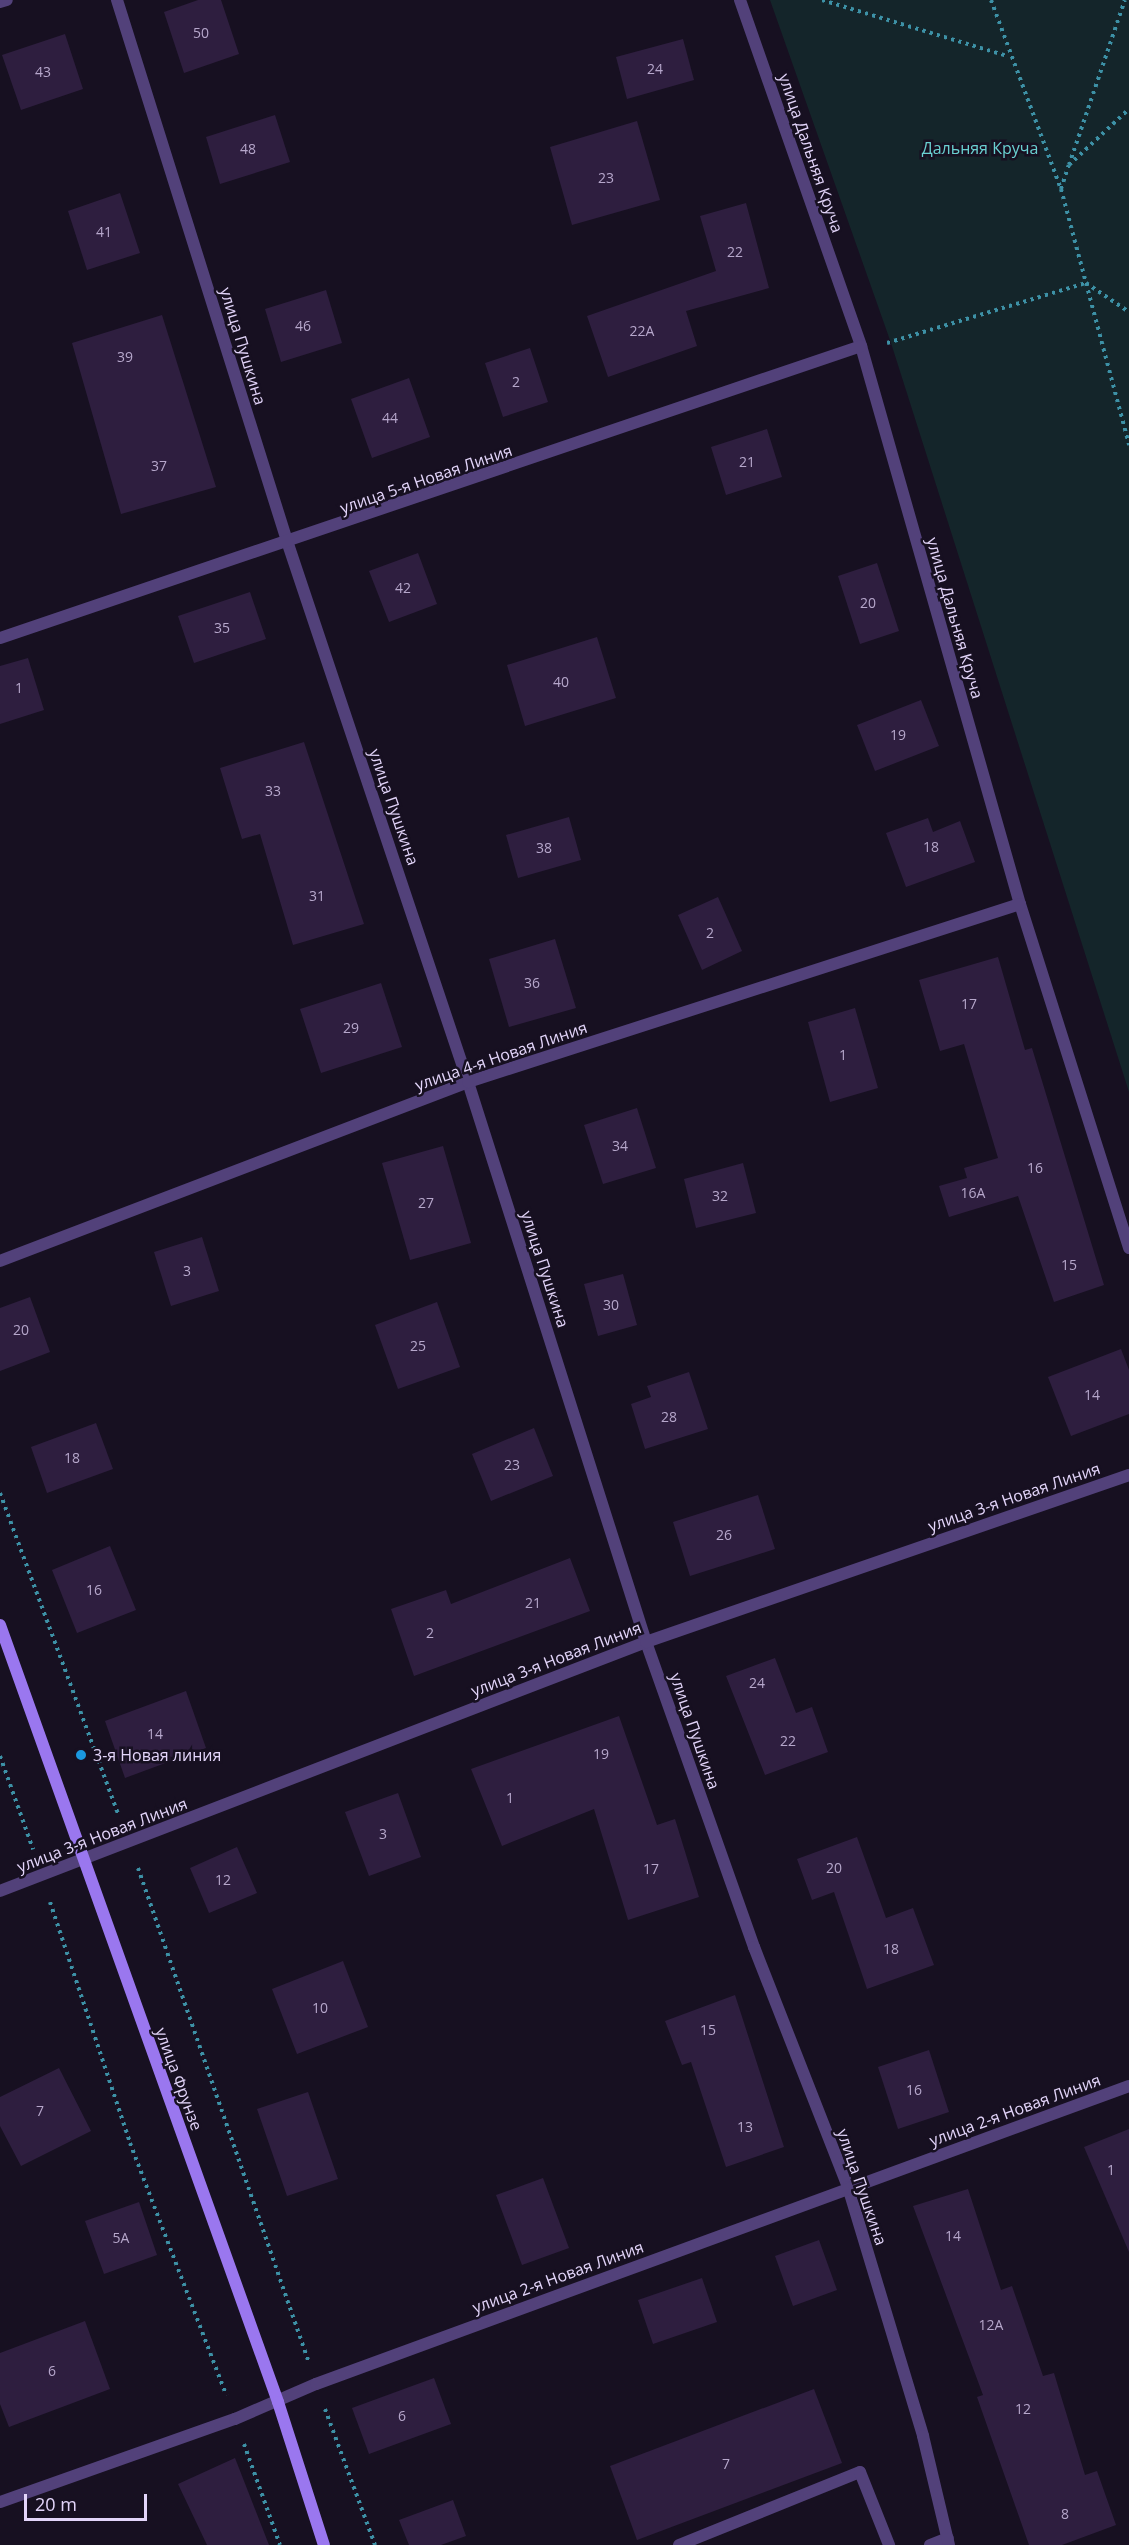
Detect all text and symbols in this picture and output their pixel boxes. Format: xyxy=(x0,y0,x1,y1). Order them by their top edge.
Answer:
house number: 50 xyxy=(193,25,209,41)
house number: 24 xyxy=(647,61,663,77)
house number: 43 xyxy=(35,64,51,80)
street label: улица Дальняя Круча xyxy=(775,71,847,235)
park label: Дальняя Круча xyxy=(922,138,1038,158)
house number: 48 xyxy=(240,141,256,157)
house number: 23 xyxy=(598,170,614,186)
house number: 41 xyxy=(96,224,112,240)
house number: 22 xyxy=(727,244,743,260)
street label: улица Пушкина xyxy=(216,285,270,407)
house number: 46 xyxy=(295,318,311,334)
house number: 22А xyxy=(630,323,654,339)
house number: 39 xyxy=(117,349,133,365)
house number: 2 xyxy=(512,374,520,390)
house number: 44 xyxy=(382,410,398,426)
street label: улица 5-я Новая Линия xyxy=(337,440,515,518)
house number: 21 xyxy=(739,454,755,470)
house number: 37 xyxy=(151,458,167,474)
street label: улица Дальняя Круча xyxy=(923,535,987,701)
house number: 42 xyxy=(395,580,411,596)
house number: 20 xyxy=(860,595,876,611)
house number: 35 xyxy=(214,620,230,636)
house number: 40 xyxy=(553,674,569,690)
house number: 1 xyxy=(15,680,23,696)
house number: 19 xyxy=(890,727,906,743)
street label: улица Пушкина xyxy=(365,746,423,868)
house number: 33 xyxy=(265,783,281,799)
house number: 18 xyxy=(923,839,939,855)
house number: 38 xyxy=(536,840,552,856)
house number: 31 xyxy=(309,888,325,904)
house number: 2 xyxy=(706,925,714,941)
house number: 36 xyxy=(524,975,540,991)
house number: 17 xyxy=(961,996,977,1012)
street label: улица 4-я Новая Линия xyxy=(412,1017,590,1095)
house number: 29 xyxy=(343,1020,359,1036)
house number: 1 xyxy=(839,1047,847,1063)
house number: 34 xyxy=(612,1138,628,1154)
house number: 16 xyxy=(1027,1160,1043,1176)
house number: 16А xyxy=(961,1185,985,1201)
house number: 32 xyxy=(712,1188,728,1204)
house number: 27 xyxy=(418,1195,434,1211)
street label: улица Пушкина xyxy=(517,1208,573,1330)
house number: 15 xyxy=(1061,1257,1077,1273)
house number: 3 xyxy=(183,1263,191,1279)
house number: 30 xyxy=(603,1297,619,1313)
house number: 20 xyxy=(13,1322,29,1338)
house number: 25 xyxy=(410,1338,426,1354)
house number: 14 xyxy=(1084,1387,1100,1403)
house number: 28 xyxy=(661,1409,677,1425)
house number: 18 xyxy=(64,1450,80,1466)
house number: 23 xyxy=(504,1457,520,1473)
street label: улица 3-я Новая Линия xyxy=(925,1458,1103,1536)
house number: 26 xyxy=(716,1527,732,1543)
house number: 16 xyxy=(86,1582,102,1598)
house number: 21 xyxy=(525,1595,541,1611)
street label: улица 3-я Новая Линия xyxy=(468,1618,644,1700)
house number: 2 xyxy=(426,1625,434,1641)
street label: улица Пушкина xyxy=(666,1670,724,1792)
house number: 24 xyxy=(749,1675,765,1691)
house number: 14 xyxy=(147,1726,163,1742)
house number: 22 xyxy=(780,1733,796,1749)
place label: 3-я Новая линия xyxy=(93,1745,221,1765)
house number: 19 xyxy=(593,1746,609,1762)
marker: 3-я Новая линия xyxy=(74,1748,88,1762)
house number: 1 xyxy=(506,1790,514,1806)
street label: улица 3-я Новая Линия xyxy=(14,1794,190,1876)
house number: 3 xyxy=(379,1826,387,1842)
house number: 20 xyxy=(826,1860,842,1876)
house number: 17 xyxy=(643,1861,659,1877)
house number: 12 xyxy=(215,1872,231,1888)
house number: 18 xyxy=(883,1941,899,1957)
house number: 10 xyxy=(312,2000,328,2016)
house number: 15 xyxy=(700,2022,716,2038)
street label: улица Фрунзе xyxy=(152,2025,206,2133)
street label: улица 2-я Новая Линия xyxy=(927,2070,1103,2150)
house number: 16 xyxy=(906,2082,922,2098)
house number: 7 xyxy=(36,2103,44,2119)
house number: 13 xyxy=(737,2119,753,2135)
street label: улица Пушкина xyxy=(833,2126,891,2248)
house number: 1 xyxy=(1107,2162,1115,2178)
house number: 14 xyxy=(945,2228,961,2244)
house number: 5А xyxy=(113,2230,129,2246)
street label: улица 2-я Новая Линия xyxy=(470,2237,646,2317)
house number: 12А xyxy=(979,2317,1003,2333)
house number: 6 xyxy=(48,2363,56,2379)
house number: 12 xyxy=(1015,2401,1031,2417)
house number: 6 xyxy=(398,2408,406,2424)
house number: 7 xyxy=(722,2456,730,2472)
scale bar xyxy=(27,2482,150,2520)
text: 20 m xyxy=(35,2492,77,2516)
house number: 8 xyxy=(1061,2506,1069,2522)

